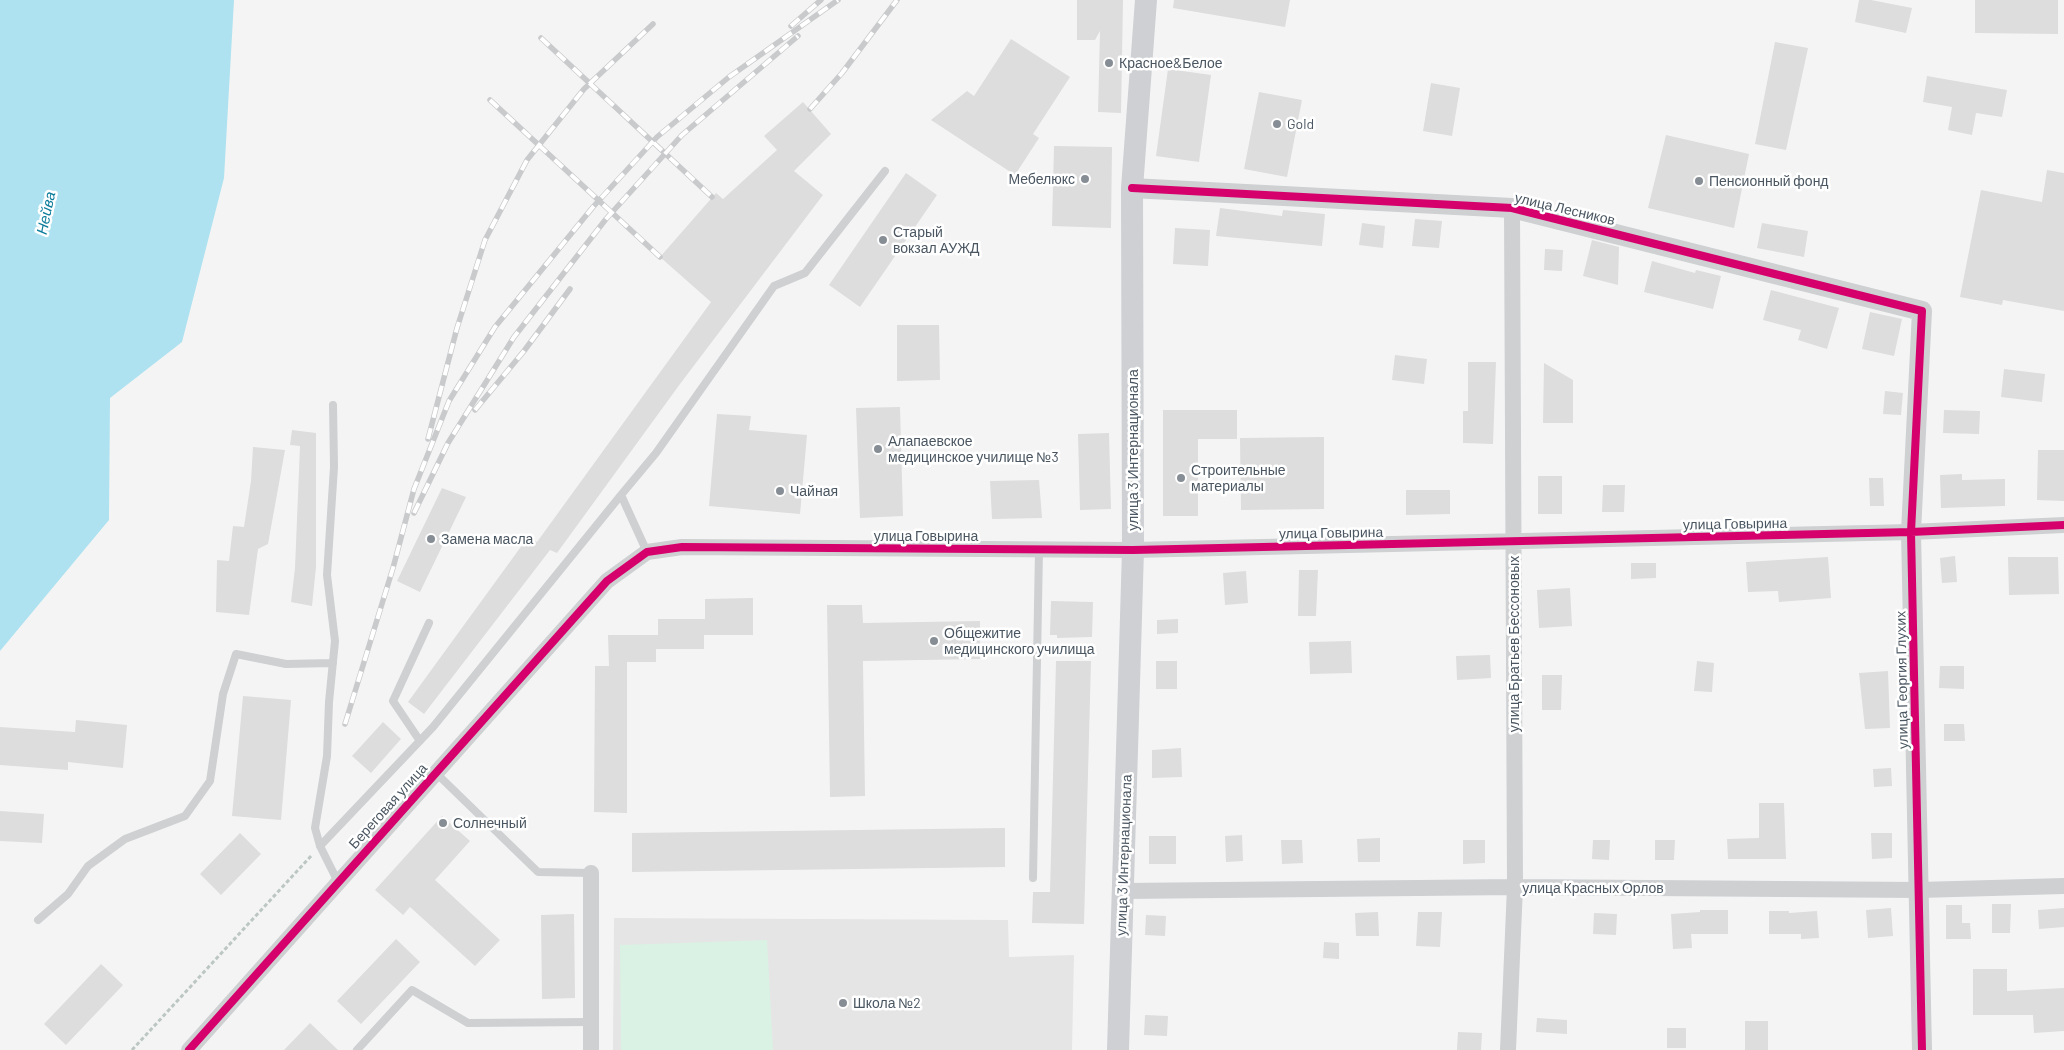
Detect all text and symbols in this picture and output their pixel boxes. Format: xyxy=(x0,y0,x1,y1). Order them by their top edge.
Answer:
place label: Красное&Белое xyxy=(1119,55,1223,71)
marker: Красное&Белое xyxy=(1103,57,1115,69)
place label: Gold xyxy=(1287,116,1314,132)
marker: Gold xyxy=(1271,118,1283,130)
place label: Мебелюкс xyxy=(1008,171,1075,187)
marker: Мебелюкс xyxy=(1079,173,1091,185)
place label: Пенсионный фонд xyxy=(1709,173,1829,189)
marker: Пенсионный фонд xyxy=(1693,175,1705,187)
street label: улица Лесников xyxy=(1513,189,1617,229)
water label: Нейва xyxy=(33,190,59,236)
place label: Старый вокзал АУЖД xyxy=(893,224,980,256)
marker: Старый вокзал АУЖД xyxy=(877,234,889,246)
street label: улица 3 Интернационала xyxy=(1125,369,1141,531)
place label: Алапаевское медицинское училище №3 xyxy=(888,433,1059,466)
marker: Алапаевское медицинское училище №3 xyxy=(872,443,884,455)
place label: Строительные материалы xyxy=(1191,462,1286,494)
marker: Строительные материалы xyxy=(1175,472,1187,484)
place label: Чайная xyxy=(790,483,838,499)
marker: Чайная xyxy=(774,485,786,497)
street label: улица Говырина xyxy=(1683,515,1787,533)
street label: улица Говырина xyxy=(1279,524,1383,542)
street label: улица Говырина xyxy=(874,528,978,544)
place label: Замена масла xyxy=(441,531,533,547)
marker: Замена масла xyxy=(425,533,437,545)
street label: улица Братьев Бессоновых xyxy=(1506,556,1522,732)
street label: улица Георгия Глухих xyxy=(1892,611,1912,749)
place label: Общежитие медицинского училища xyxy=(944,625,1095,658)
marker: Общежитие медицинского училища xyxy=(928,635,940,647)
street label: Береговая улица xyxy=(345,760,431,852)
street label: улица 3 Интернационала xyxy=(1113,774,1135,936)
place label: Солнечный xyxy=(453,815,527,831)
marker: Солнечный xyxy=(437,817,449,829)
street label: улица Красных Орлов xyxy=(1522,880,1664,896)
place label: Школа №2 xyxy=(853,995,921,1011)
marker: Школа №2 xyxy=(837,997,849,1009)

